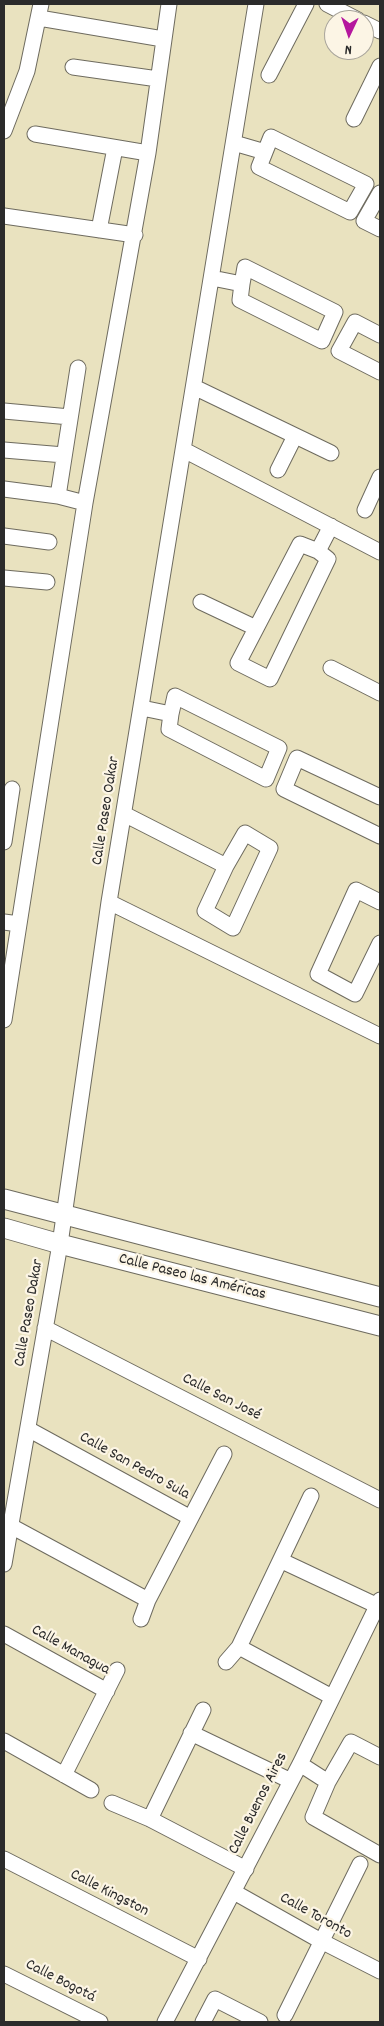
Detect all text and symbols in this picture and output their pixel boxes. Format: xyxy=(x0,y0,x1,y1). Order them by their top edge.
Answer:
north arrow xyxy=(324,10,374,60)
text: N xyxy=(344,39,352,59)
street label: Calle Paseo Oakar xyxy=(89,755,125,867)
street label: Calle Paseo las Américas xyxy=(116,1250,268,1306)
street label: Calle Paseo Dakar xyxy=(11,1258,49,1368)
street label: Calle San José xyxy=(178,1370,264,1426)
street label: Calle San Pedro Sula xyxy=(75,1429,193,1505)
street label: Calle Managua xyxy=(27,1622,113,1680)
street label: Calle Buenos Aires xyxy=(225,1750,293,1858)
street label: Calle Kingston xyxy=(67,1866,151,1922)
street label: Calle Toronto xyxy=(276,1889,354,1945)
street label: Calle Bogotá xyxy=(22,1956,98,2008)

